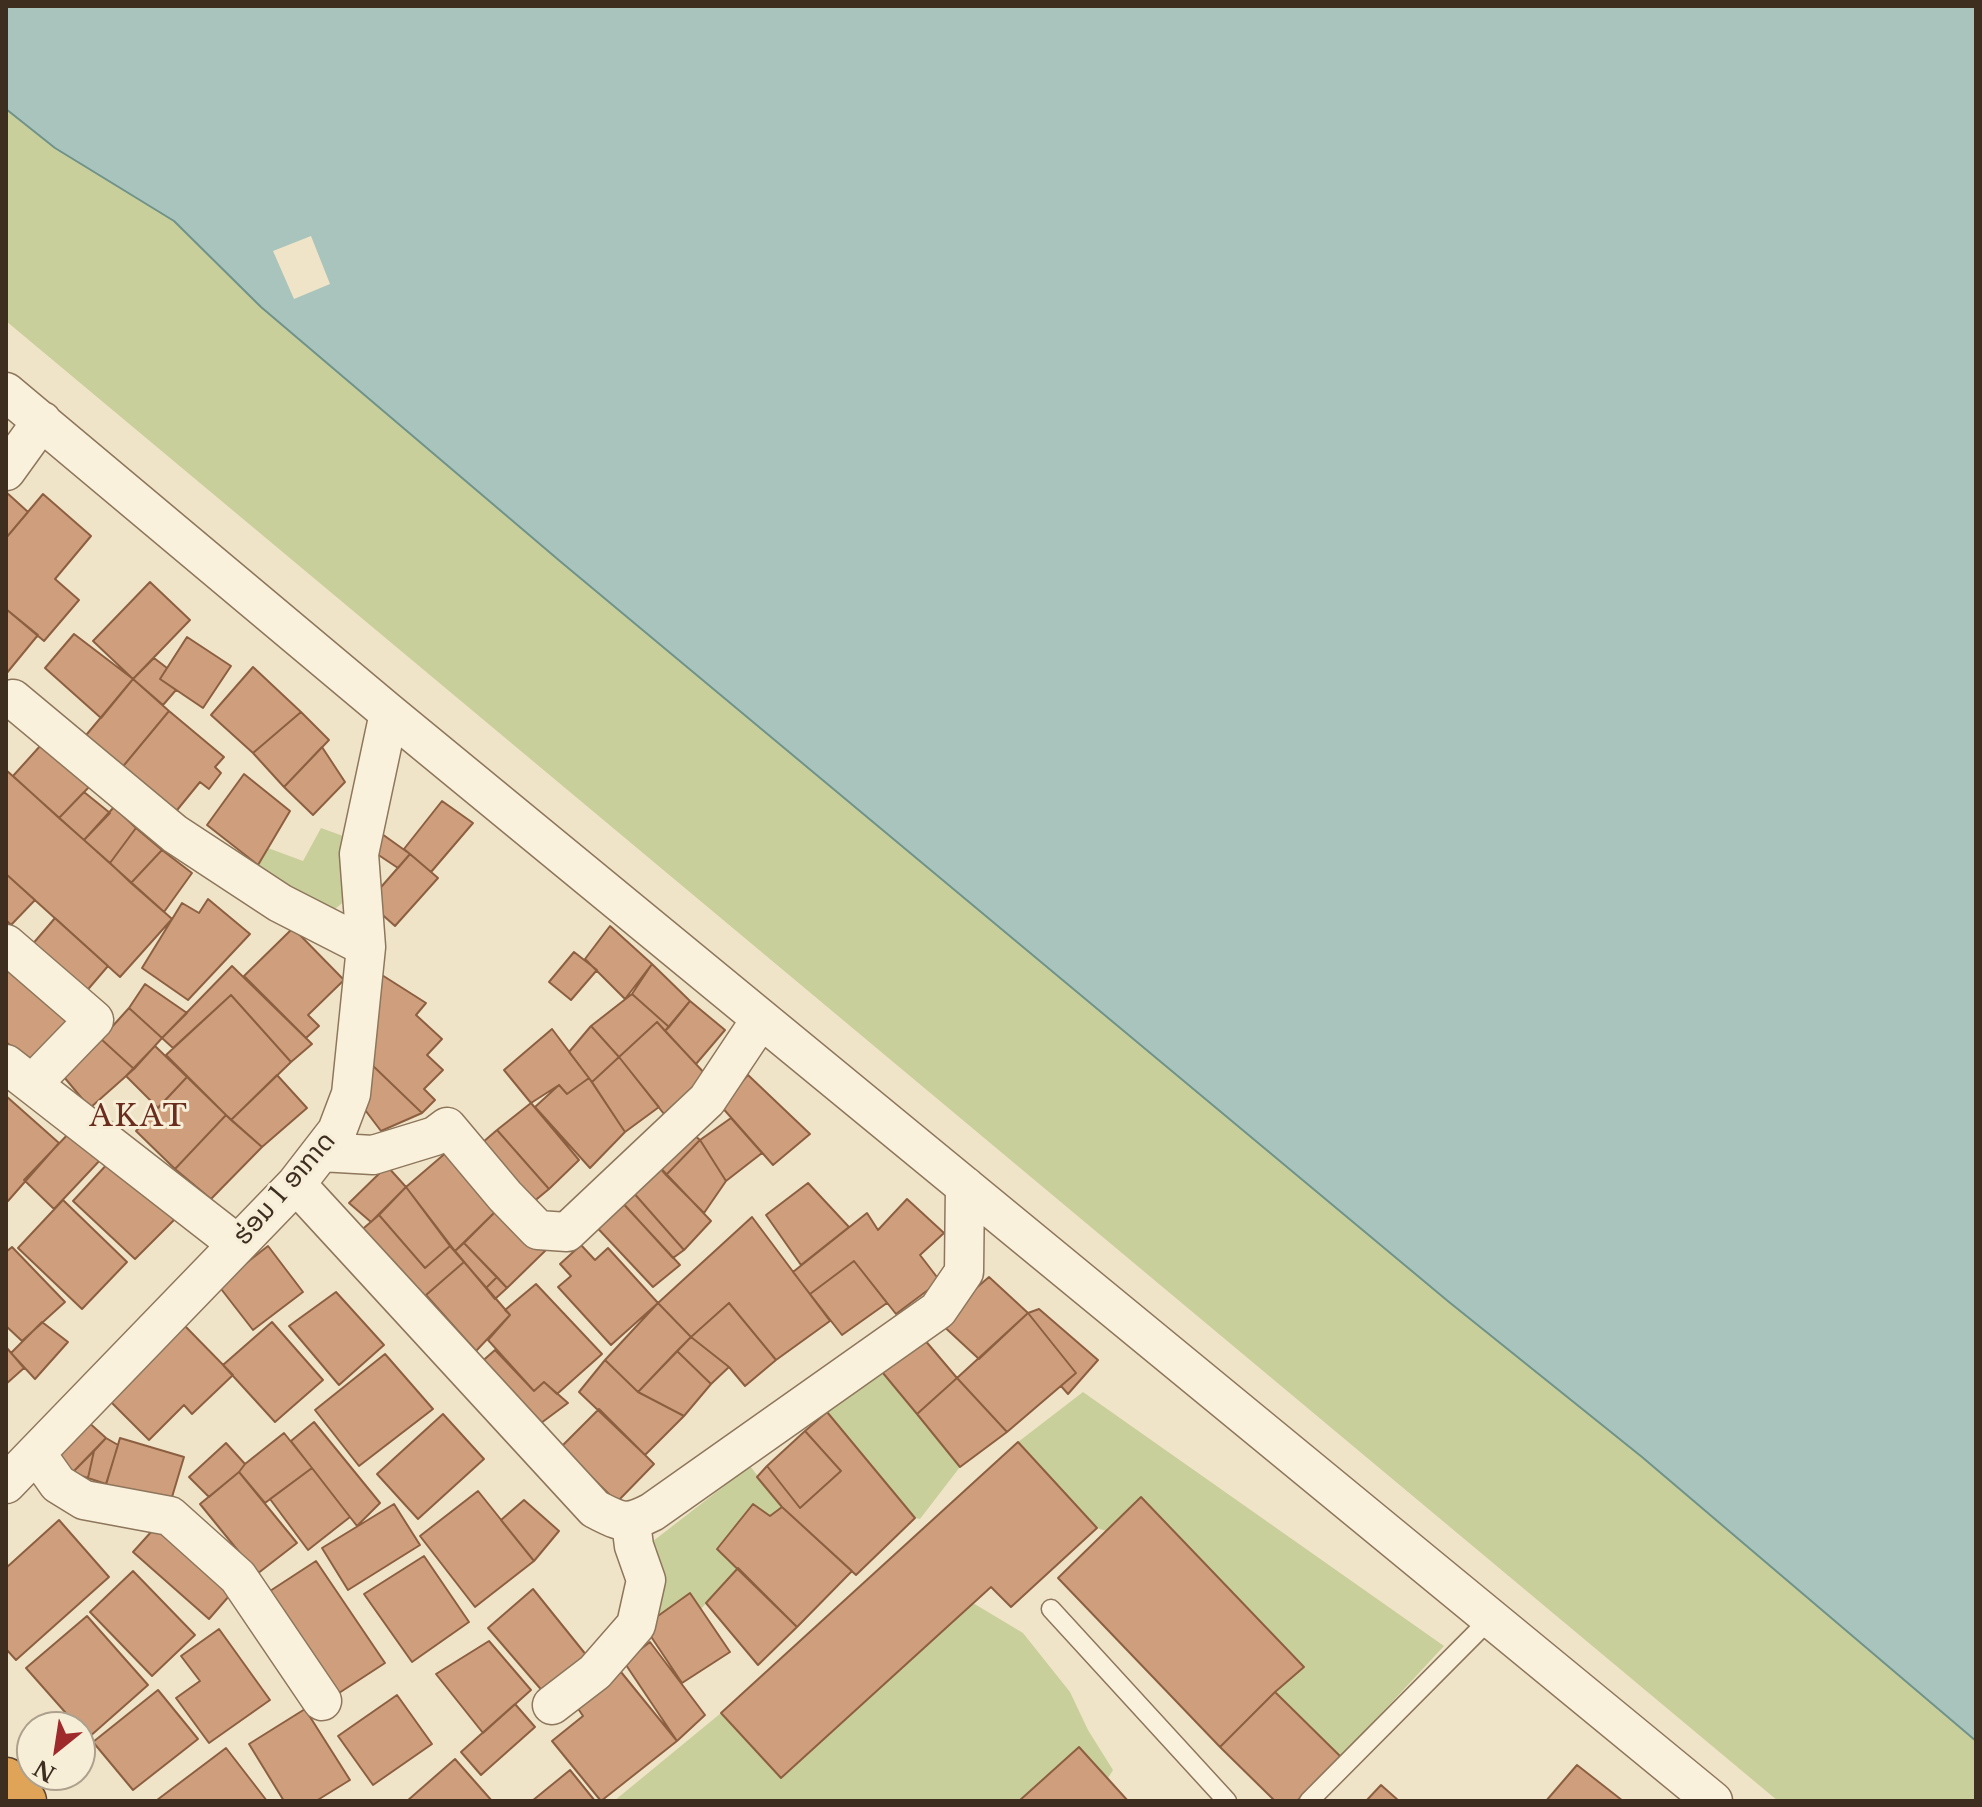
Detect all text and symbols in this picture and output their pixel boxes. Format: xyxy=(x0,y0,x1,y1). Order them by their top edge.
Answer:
district label: AKAT xyxy=(89,1100,189,1136)
street label: ຮ່ອມ 1 ອາກາດ xyxy=(228,1126,342,1252)
north arrow xyxy=(16,1711,96,1791)
text: N xyxy=(29,1754,60,1787)

